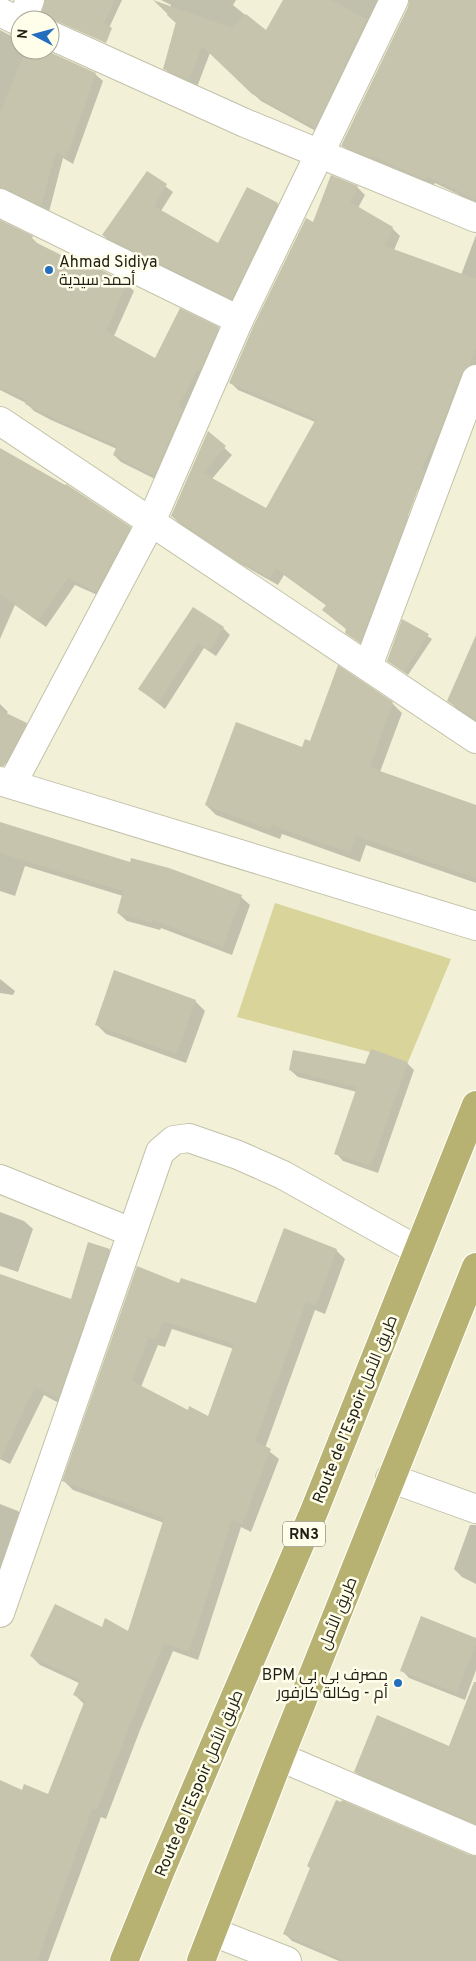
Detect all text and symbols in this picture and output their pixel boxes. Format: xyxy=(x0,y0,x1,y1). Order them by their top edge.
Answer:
north arrow xyxy=(10,10,60,60)
text: N xyxy=(15,28,33,40)
place label: Ahmad Sidiya أحمد سيدية xyxy=(59,253,157,291)
marker: Ahmad Sidiya أحمد سيدية xyxy=(43,264,55,276)
street label: Route de l’Espoir طريق الأمل xyxy=(309,1313,403,1507)
road number: RN3 xyxy=(283,1522,325,1546)
street label: طريق الأمل xyxy=(315,1575,362,1653)
place label: BPM مصرف بي بي أم - وكالة كارفور xyxy=(262,1666,388,1704)
marker: BPM مصرف بي بي أم - وكالة كارفور xyxy=(392,1677,404,1689)
street label: Route de l’Espoir طريق الأمل xyxy=(151,1687,248,1880)

